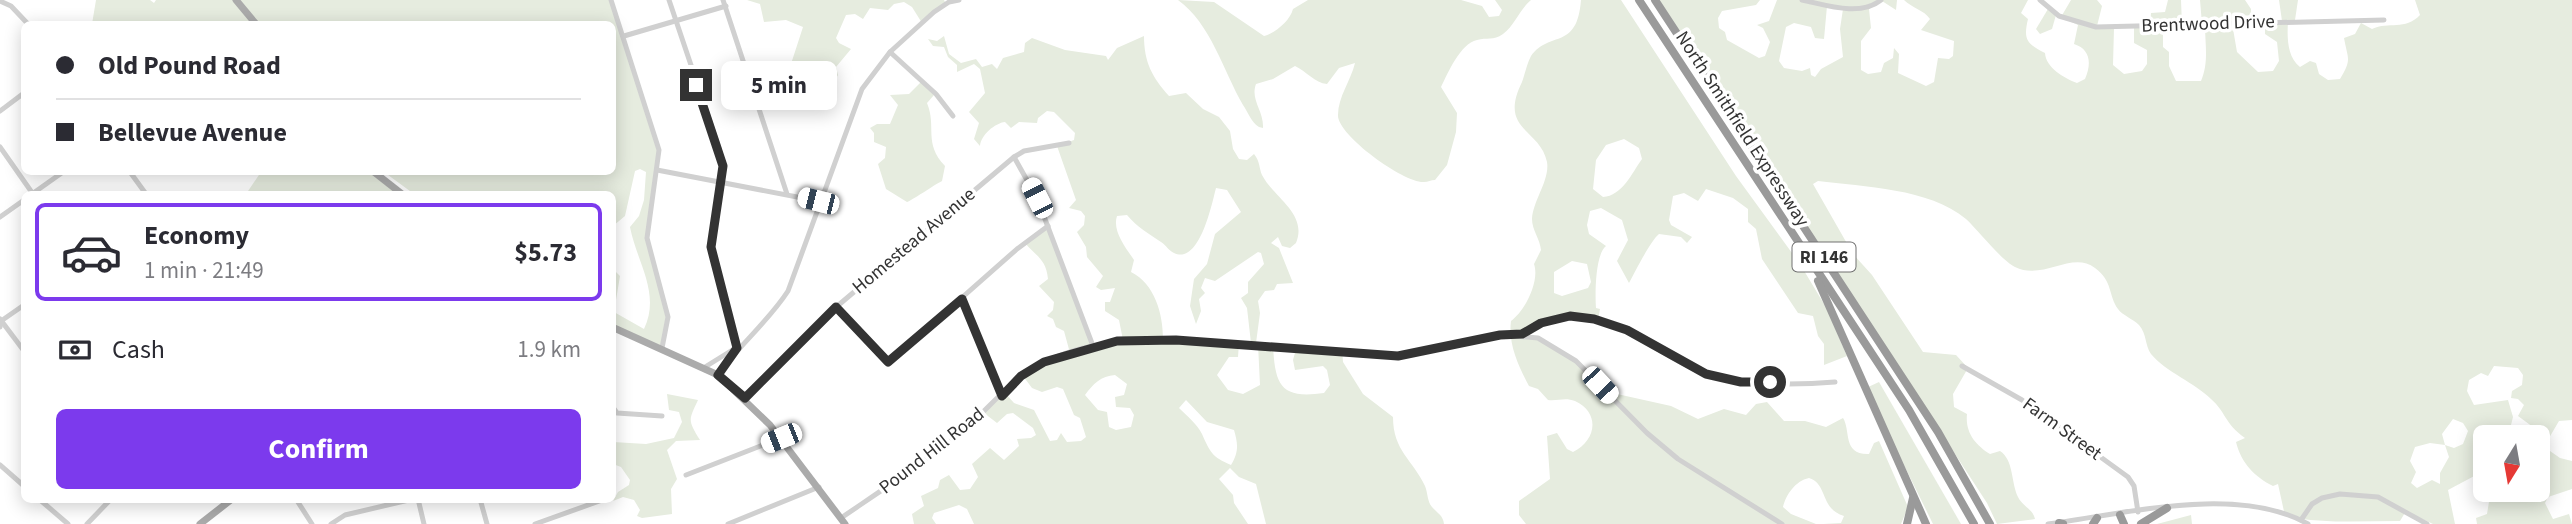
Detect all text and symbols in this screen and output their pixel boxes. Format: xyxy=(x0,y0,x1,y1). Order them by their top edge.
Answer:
street label: Brentwood Drive xyxy=(2141,8,2275,40)
street label: North Smithfield Expressway xyxy=(1669,26,1815,232)
text: Old Pound Road xyxy=(98,47,281,84)
callout: 5 min xyxy=(720,60,836,110)
route end xyxy=(680,69,712,101)
text: 5 min xyxy=(751,69,807,102)
text: Bellevue Avenue xyxy=(98,114,287,151)
car xyxy=(1019,175,1056,221)
street label: Homestead Avenue xyxy=(847,181,981,301)
car xyxy=(796,186,841,216)
text: Economy xyxy=(144,217,249,254)
icon: car xyxy=(60,221,123,284)
text: $5.73 xyxy=(514,234,577,271)
road number: RI 146 xyxy=(1792,243,1856,272)
text: 1 min · 21:49 xyxy=(144,254,264,287)
icon: cash xyxy=(56,331,94,369)
text: Cash xyxy=(112,331,165,368)
text: 1.9 km xyxy=(517,333,581,366)
car xyxy=(1578,362,1623,408)
route start xyxy=(1754,366,1786,398)
street label: Farm Street xyxy=(2017,391,2108,467)
street label: Pound Hill Road xyxy=(874,401,990,501)
button: Confirm xyxy=(56,409,581,489)
car xyxy=(758,420,805,456)
north arrow xyxy=(2473,425,2550,502)
map controls xyxy=(2473,425,2550,502)

